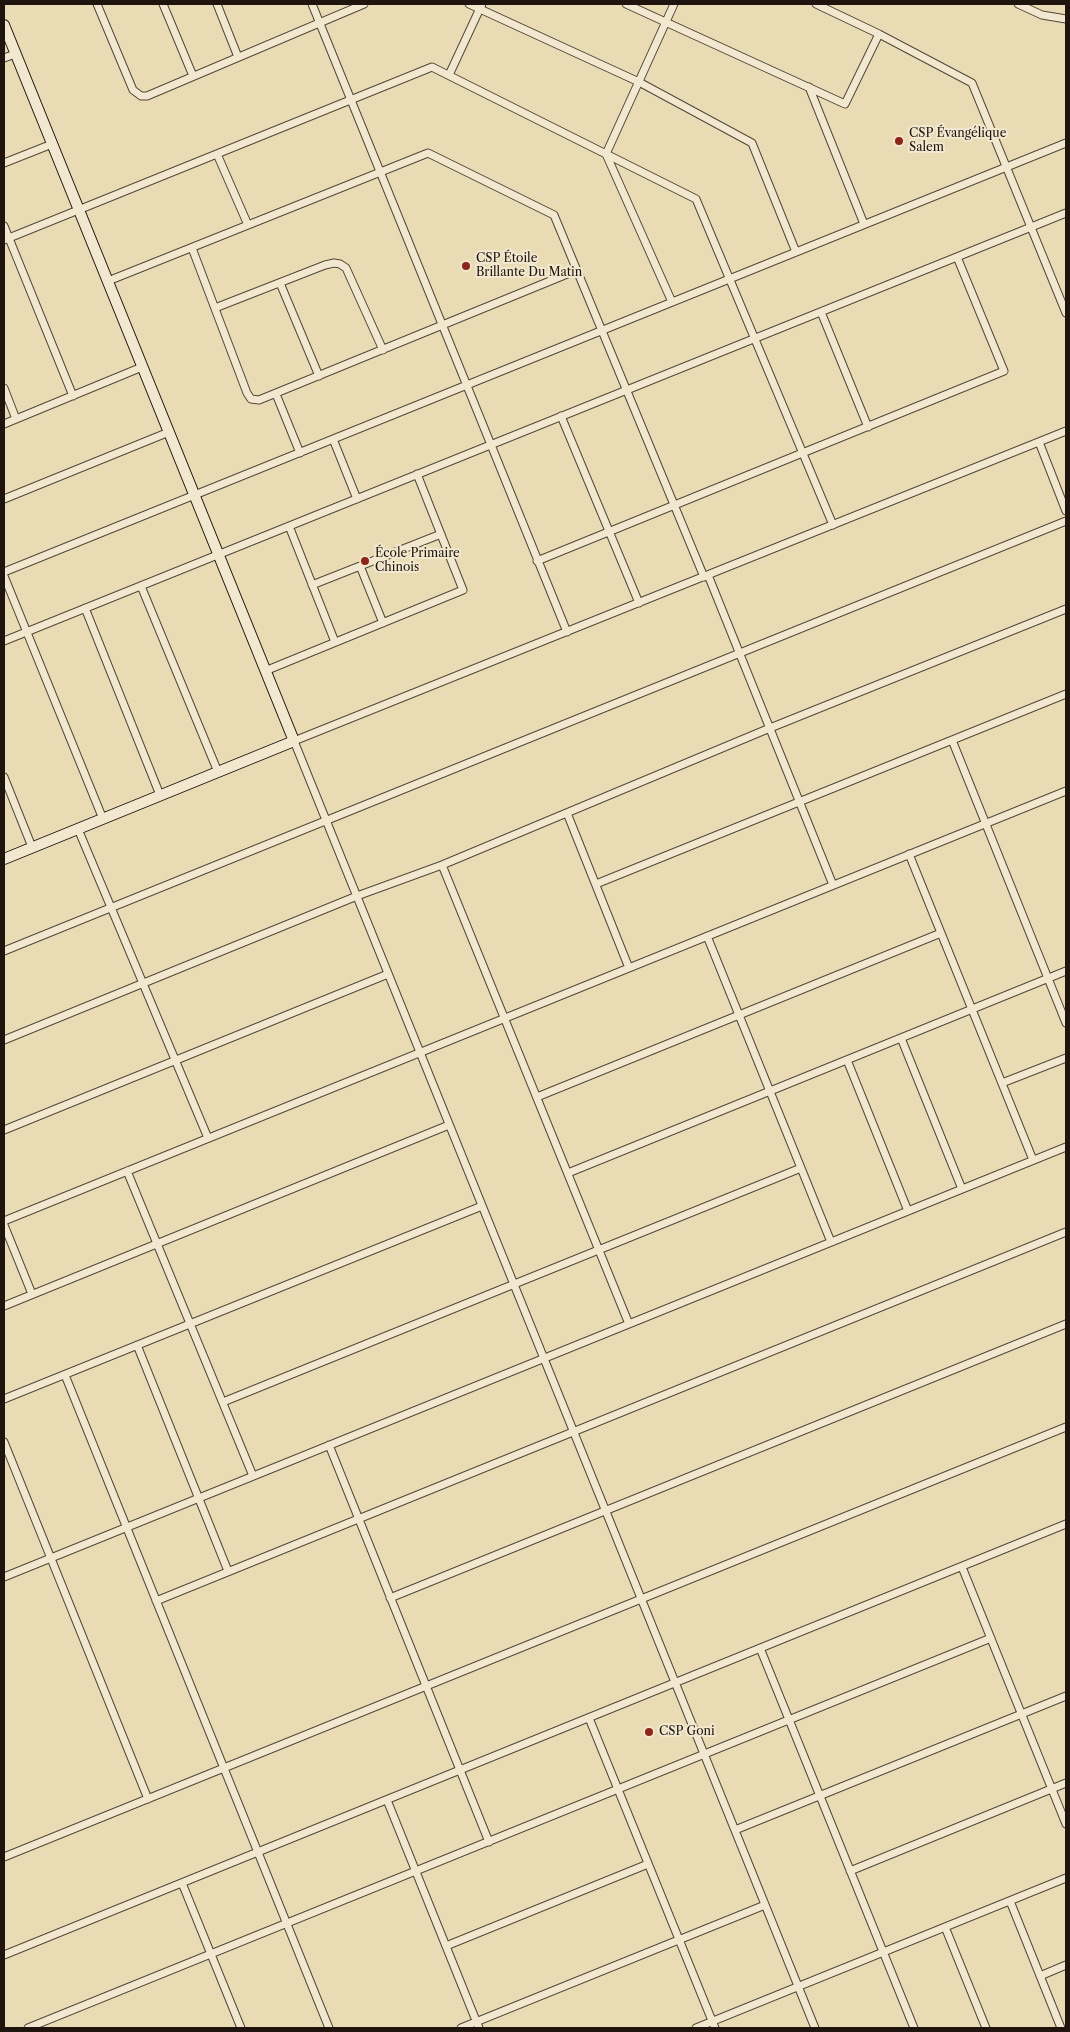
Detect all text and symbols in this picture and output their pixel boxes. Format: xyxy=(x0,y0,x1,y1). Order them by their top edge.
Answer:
place label: CSP Évangélique Salem xyxy=(909,127,1006,155)
marker: CSP Évangélique Salem xyxy=(893,135,905,147)
place label: CSP Étoile Brillante Du Matin xyxy=(476,252,582,280)
marker: CSP Étoile Brillante Du Matin xyxy=(460,260,472,272)
place label: École Primaire Chinois xyxy=(375,547,460,575)
marker: École Primaire Chinois xyxy=(359,555,371,567)
place label: CSP Goni xyxy=(659,1725,715,1739)
marker: CSP Goni xyxy=(643,1726,655,1738)

